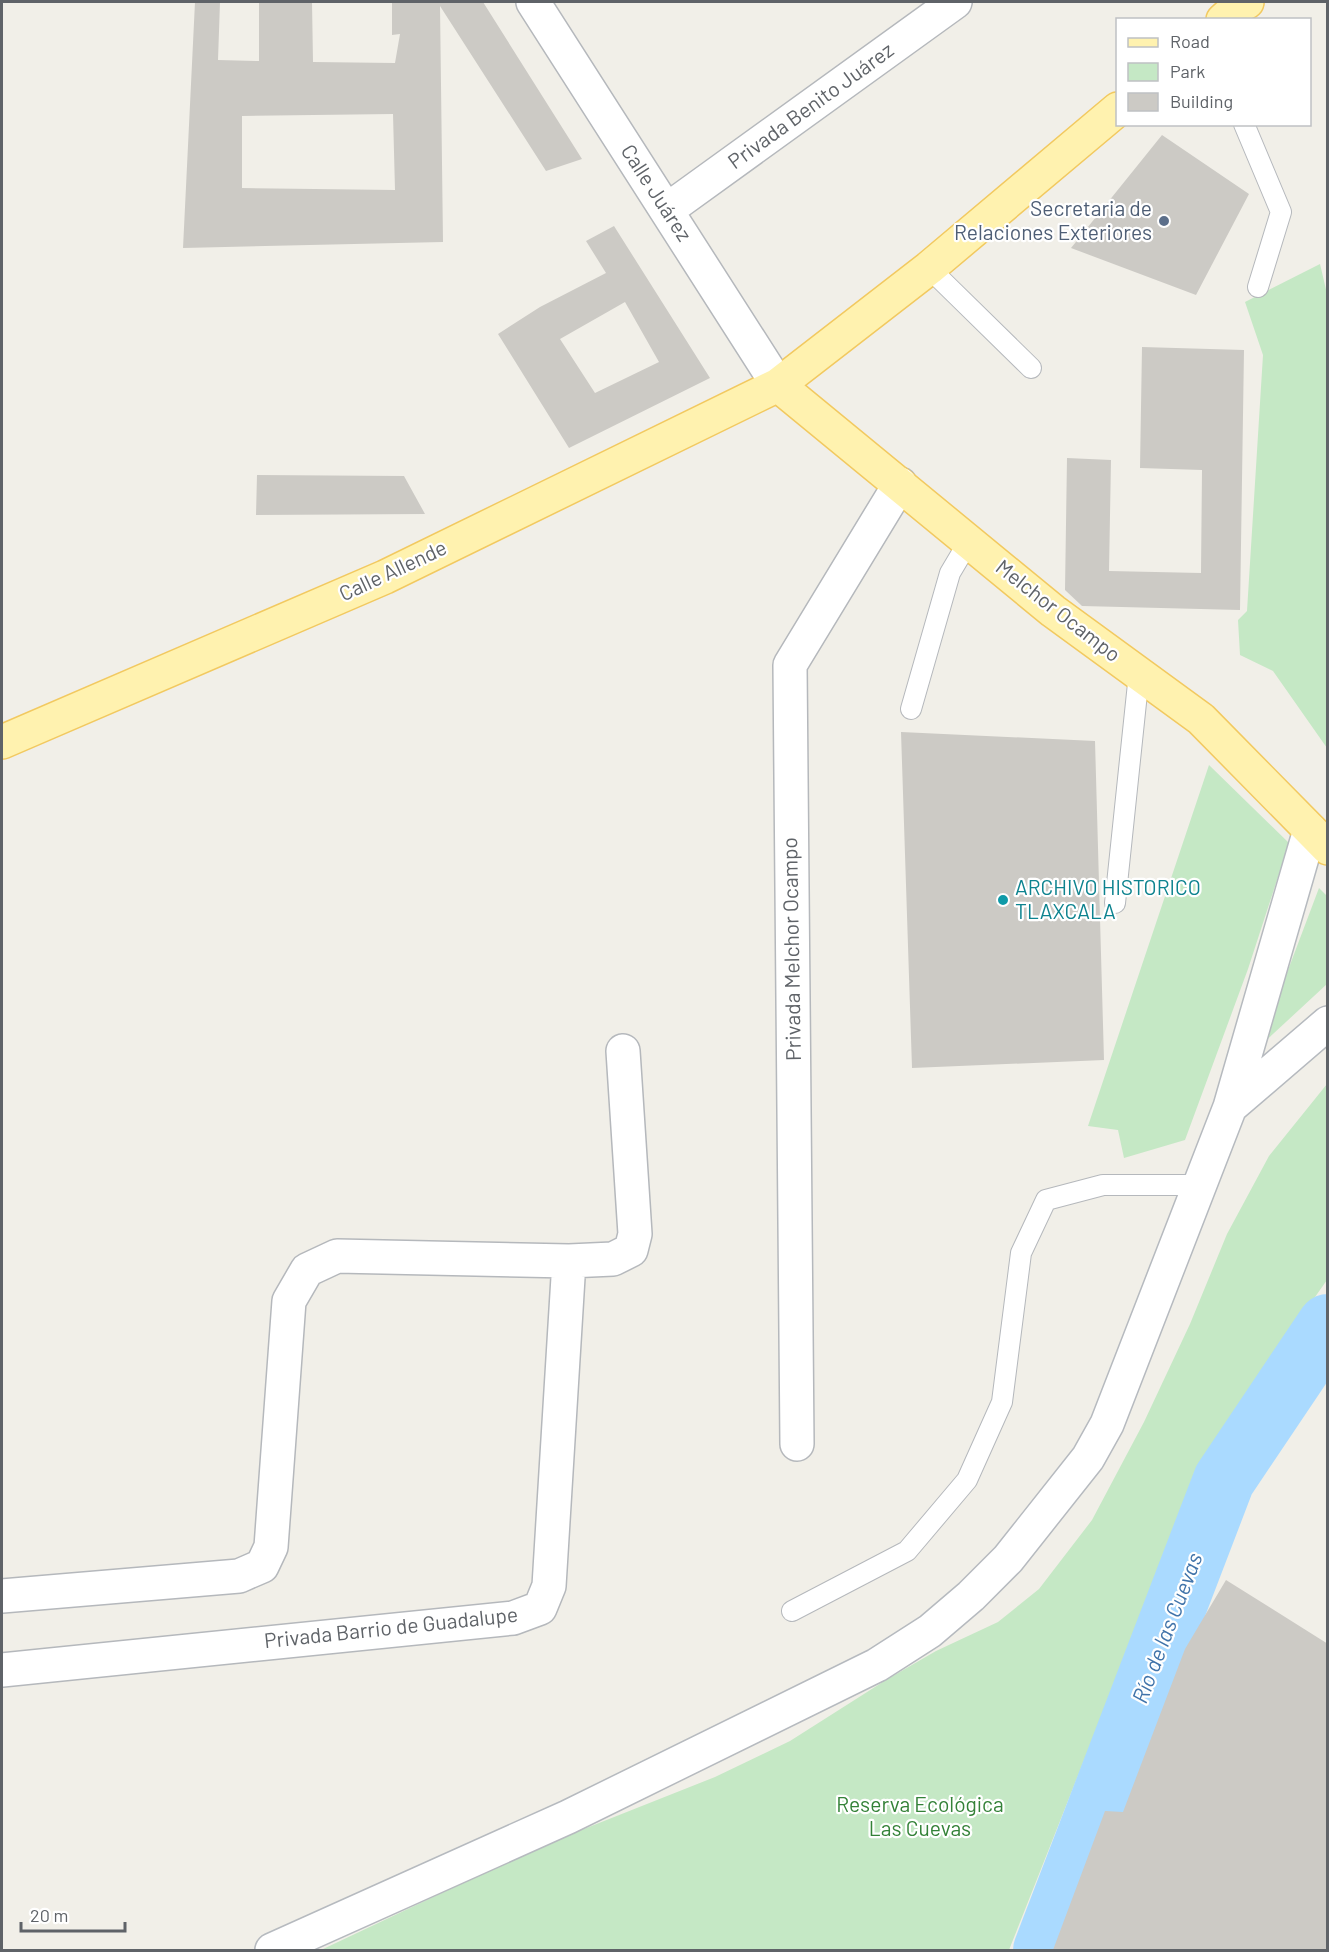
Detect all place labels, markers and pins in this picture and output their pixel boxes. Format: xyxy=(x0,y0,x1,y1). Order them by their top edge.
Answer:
place label: Secretaria de Relaciones Exteriores xyxy=(954,195,1152,244)
marker: Secretaria de Relaciones Exteriores xyxy=(1157,214,1171,228)
place label: ARCHIVO HISTORICO TLAXCALA xyxy=(1015,874,1201,923)
marker: ARCHIVO HISTORICO TLAXCALA xyxy=(996,893,1010,907)

